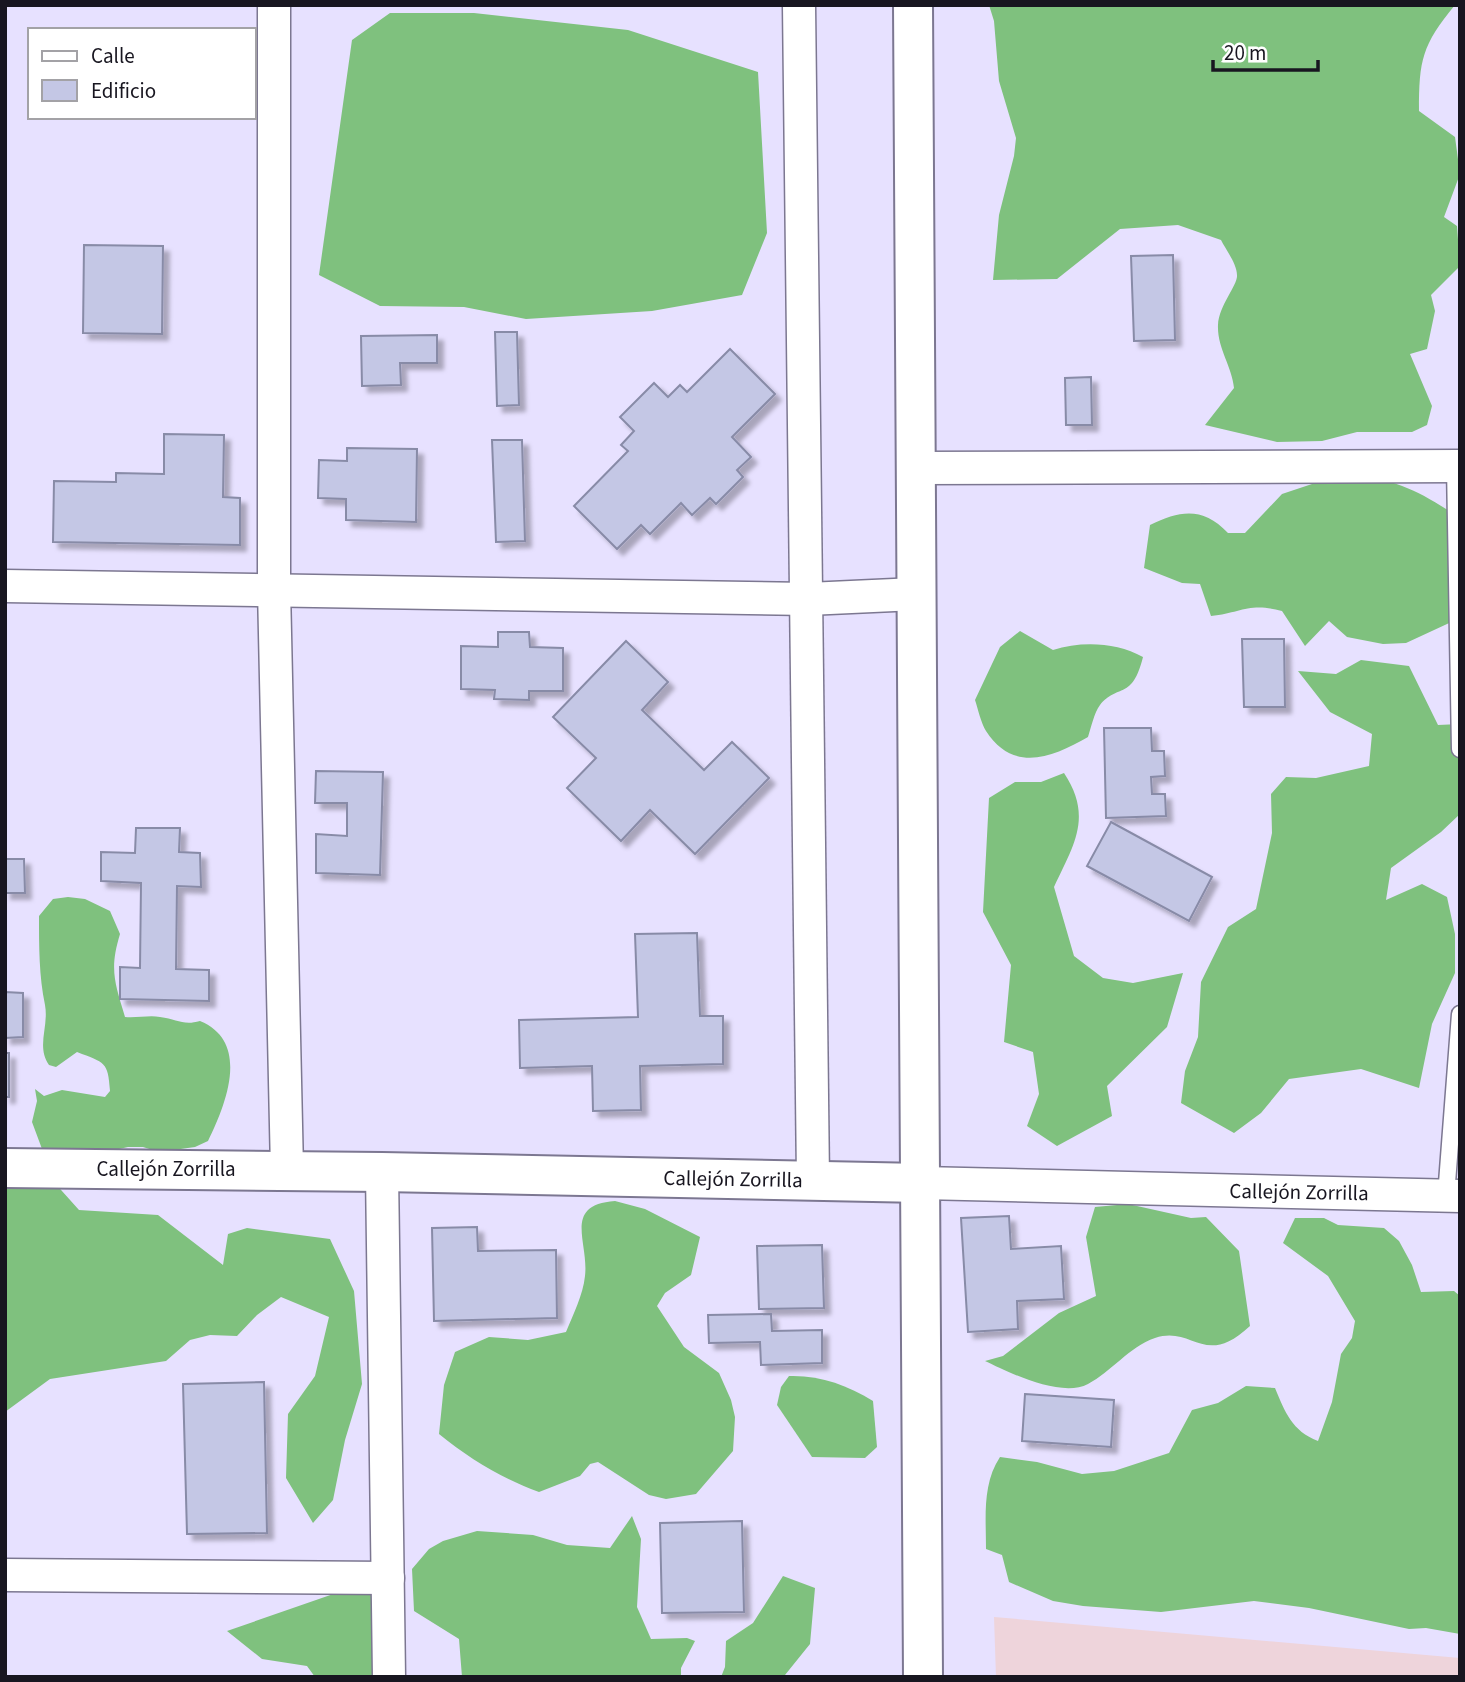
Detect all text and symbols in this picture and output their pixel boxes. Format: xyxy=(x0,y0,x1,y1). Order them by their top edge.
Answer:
legend xyxy=(28,28,256,119)
scale bar xyxy=(1213,28,1318,72)
text: 20 m xyxy=(1224,38,1266,68)
text: Calle xyxy=(91,41,135,71)
text: Edificio xyxy=(91,76,156,106)
street label: Callejón Zorrilla xyxy=(96,1154,236,1184)
street label: Callejón Zorrilla xyxy=(663,1163,803,1195)
street label: Callejón Zorrilla xyxy=(1229,1176,1369,1208)

